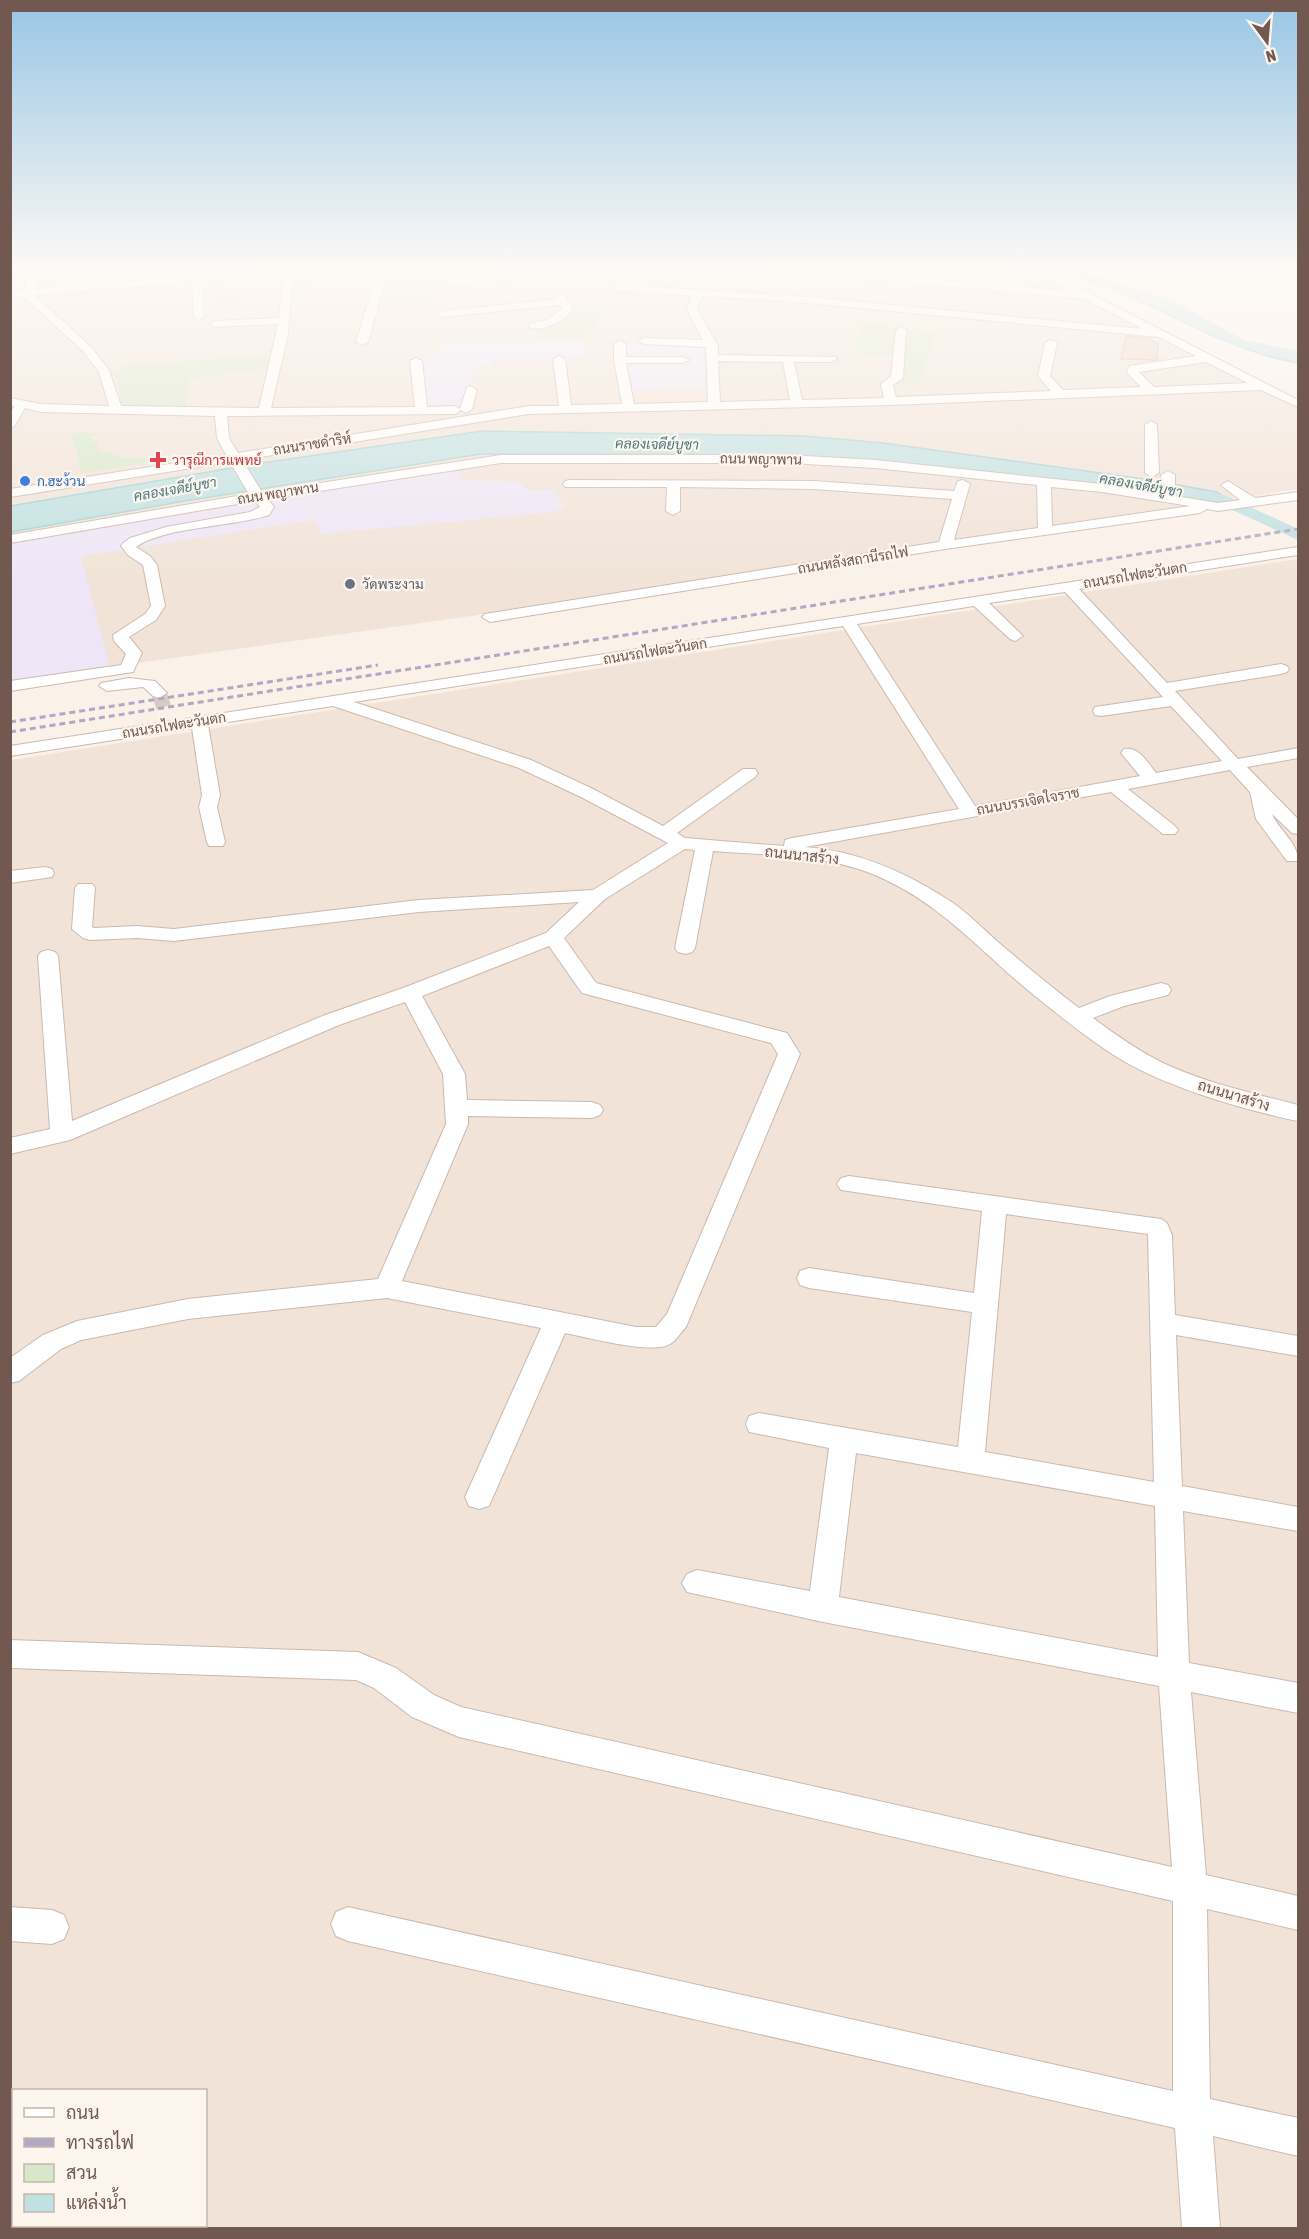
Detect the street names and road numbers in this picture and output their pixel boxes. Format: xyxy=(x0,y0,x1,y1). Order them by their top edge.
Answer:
street label: ถนนราชดำริห์ xyxy=(272,429,352,458)
street label: ถนน พญาพาน xyxy=(720,450,802,469)
street label: ถนน พญาพาน xyxy=(236,479,320,508)
street label: ถนนหลังสถานีรถไฟ xyxy=(796,542,909,577)
street label: ถนนรถไฟตะวันตก xyxy=(1082,559,1188,591)
street label: ถนนรถไฟตะวันตก xyxy=(602,635,708,667)
street label: ถนนรถไฟตะวันตก xyxy=(121,709,227,741)
street label: ถนนบรรเจิดใจราช xyxy=(975,784,1081,818)
street label: ถนนนาสร้าง xyxy=(764,842,840,867)
street label: ถนนนาสร้าง xyxy=(1196,1075,1272,1114)

